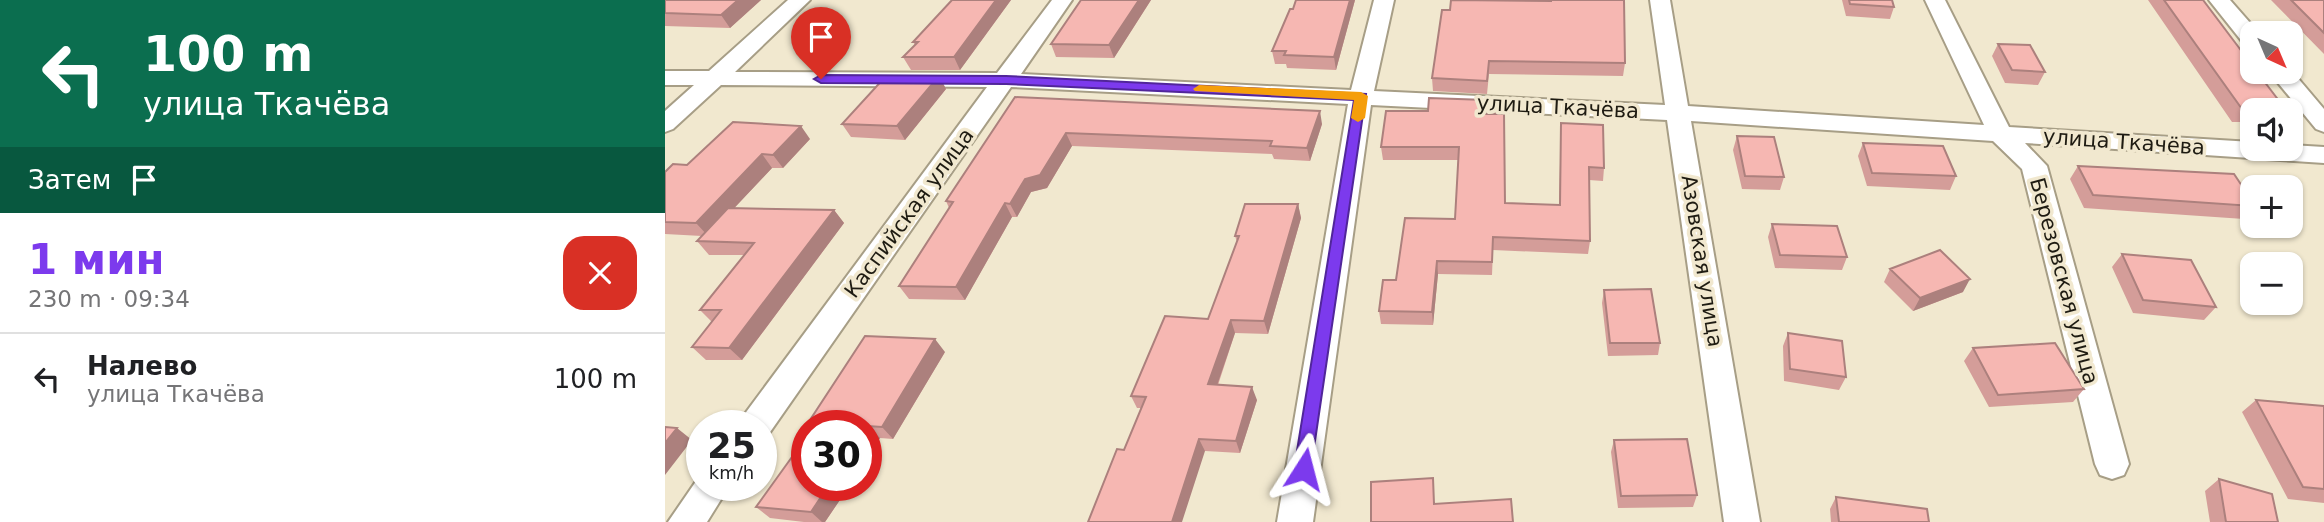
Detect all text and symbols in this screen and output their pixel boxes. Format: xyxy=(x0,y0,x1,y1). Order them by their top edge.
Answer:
pin xyxy=(791,7,851,79)
icon: arrive xyxy=(802,18,840,56)
north arrow xyxy=(2240,21,2303,84)
map controls xyxy=(2240,21,2303,315)
text: 100 m xyxy=(143,26,313,83)
icon: left xyxy=(28,28,119,119)
text: улица Ткачёва xyxy=(143,85,390,123)
street label: улица Ткачёва xyxy=(1476,91,1640,123)
button: sound xyxy=(2240,98,2303,161)
street label: Каспийская улица xyxy=(840,124,978,302)
street label: улица Ткачёва xyxy=(2042,124,2206,160)
icon: arrive xyxy=(125,161,163,199)
text: Затем xyxy=(28,165,111,195)
street label: Азовская улица xyxy=(1677,173,1727,349)
street label: Березовская улица xyxy=(2025,175,2103,387)
button: + xyxy=(2240,175,2303,238)
text: 1 мин xyxy=(28,235,165,284)
button: close xyxy=(563,236,637,310)
button: − xyxy=(2240,252,2303,315)
text: 230 m · 09:34 xyxy=(28,286,190,312)
text: Налево xyxy=(87,351,197,381)
icon: left xyxy=(28,360,66,398)
text: 100 m xyxy=(554,364,637,394)
text: улица Ткачёва xyxy=(87,381,265,407)
speed limit sign: 30 xyxy=(791,410,882,501)
text: 25 xyxy=(707,426,756,466)
position arrow xyxy=(1267,432,1341,506)
text: km/h xyxy=(709,462,754,483)

